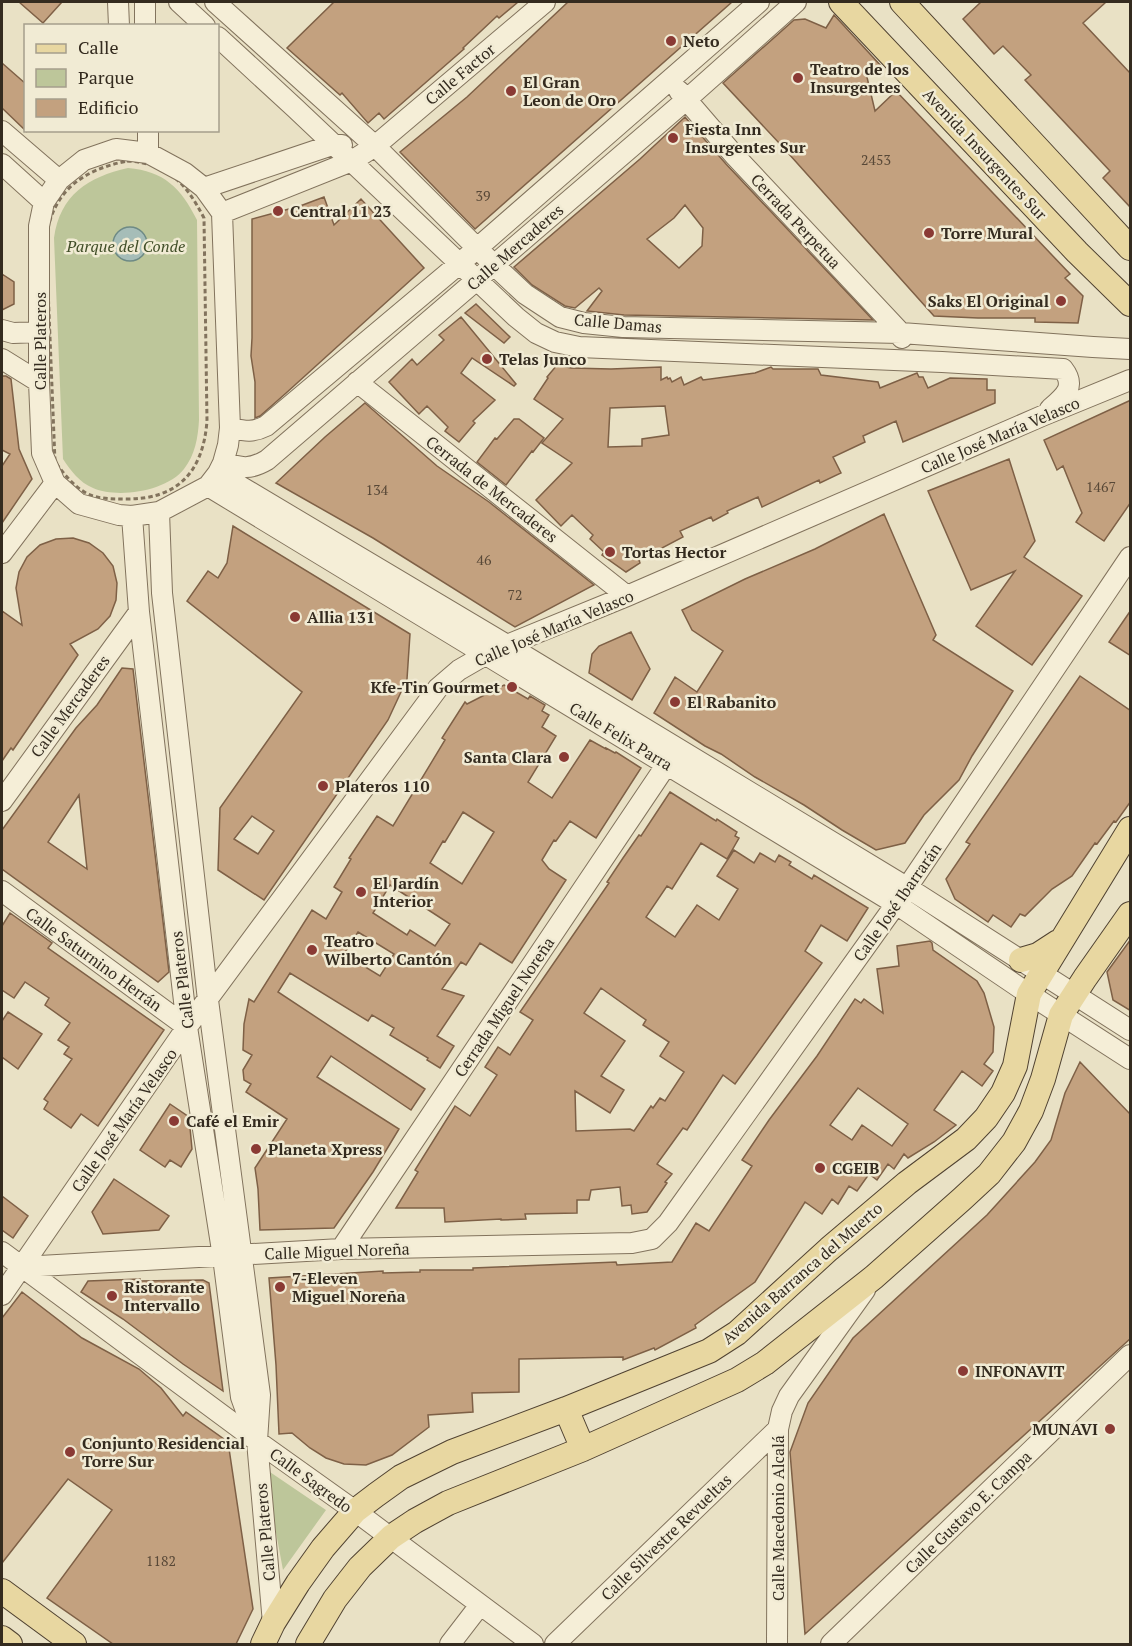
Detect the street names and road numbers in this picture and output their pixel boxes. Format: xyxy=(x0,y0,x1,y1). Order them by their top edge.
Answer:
street label: Calle Factor xyxy=(420,38,500,110)
street label: Avenida Insurgentes Sur xyxy=(918,83,1053,225)
street label: Cerrada Perpetua xyxy=(746,169,846,273)
street label: Calle Mercaderes xyxy=(462,199,568,295)
street label: Calle Plateros xyxy=(29,292,51,390)
street label: Calle Damas xyxy=(573,308,663,338)
street label: Calle José María Velasco xyxy=(917,391,1083,479)
street label: Cerrada de Mercaderes xyxy=(422,431,563,547)
street label: Calle José María Velasco xyxy=(471,584,637,672)
street label: Calle Mercaderes xyxy=(25,650,115,762)
street label: Calle Felix Parra xyxy=(565,697,677,775)
street label: Calle José Ibarrarán xyxy=(848,838,946,966)
street label: Calle Saturnino Herrán xyxy=(21,902,167,1016)
street label: Calle Plateros xyxy=(165,930,199,1030)
street label: Cerrada Miguel Noreña xyxy=(449,933,559,1081)
street label: Calle José María Velasco xyxy=(66,1044,182,1196)
street label: Avenida Barranca del Muerto xyxy=(717,1197,887,1349)
street label: Calle Miguel Noreña xyxy=(264,1237,410,1265)
street label: Calle Macedonio Alcalá xyxy=(767,1435,789,1601)
street label: Calle Sagredo xyxy=(265,1443,357,1517)
street label: Calle Gustavo E. Campa xyxy=(900,1446,1036,1578)
street label: Calle Silvestre Revueltas xyxy=(596,1469,736,1605)
street label: Calle Plateros xyxy=(250,1482,280,1582)

